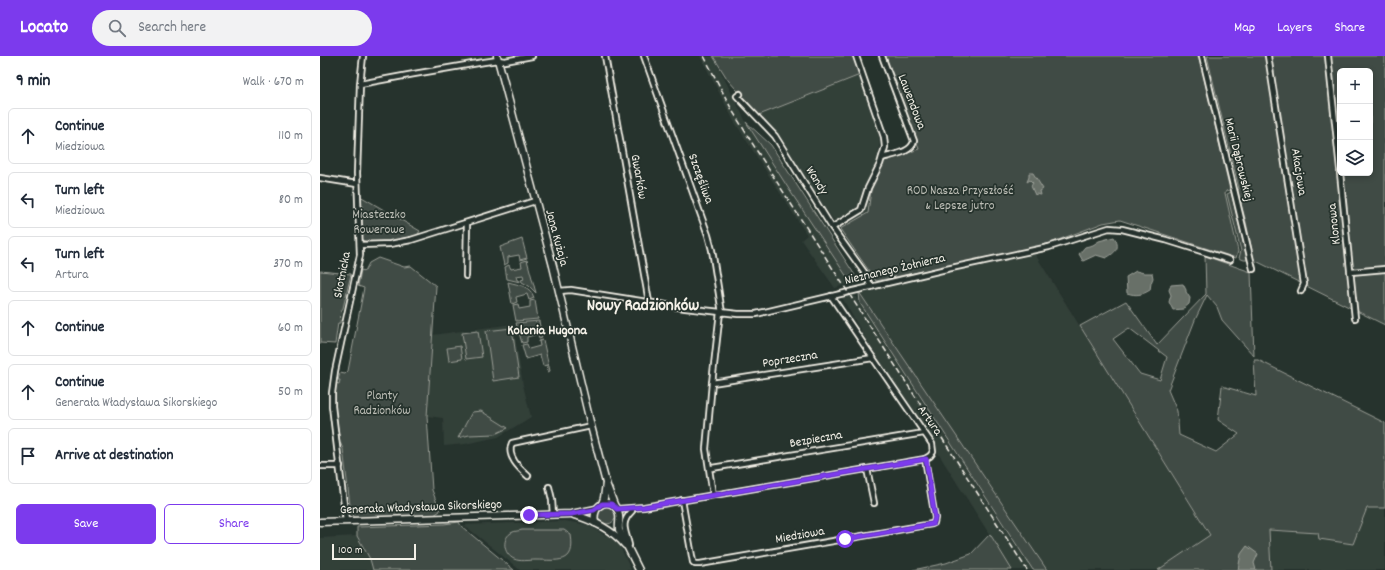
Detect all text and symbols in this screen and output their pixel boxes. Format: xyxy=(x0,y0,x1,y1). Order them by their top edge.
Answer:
search box xyxy=(92,10,372,46)
text: Locato xyxy=(20,15,68,42)
icon: search xyxy=(106,17,128,39)
text: Search here xyxy=(138,17,206,39)
text: Map xyxy=(1234,18,1255,38)
text: Layers xyxy=(1277,18,1312,38)
text: Share xyxy=(1334,18,1365,38)
map controls xyxy=(1337,68,1373,176)
button: + xyxy=(1337,68,1373,104)
text: 9 min xyxy=(16,70,50,94)
street label: Lawendowa xyxy=(892,72,931,133)
text: Walk · 670 m xyxy=(243,73,304,92)
button: − xyxy=(1337,104,1373,140)
text: Continue xyxy=(55,116,104,138)
street label: Marii Dąbrowskiej xyxy=(1218,116,1258,204)
icon: ahead xyxy=(17,125,39,147)
text: 110 m xyxy=(278,127,303,146)
text: Miedziowa xyxy=(55,138,104,157)
button: layers xyxy=(1337,140,1373,176)
street label: Akacjowa xyxy=(1285,147,1311,198)
street label: Szczęśliwa xyxy=(682,151,718,208)
street label: Gwarków xyxy=(625,153,651,201)
street label: Wandy xyxy=(800,163,833,200)
text: Turn left xyxy=(55,180,104,202)
park label: ROD Nasza Przyszłość & Lepsze jutro xyxy=(907,182,1013,216)
icon: left xyxy=(17,189,39,211)
text: 80 m xyxy=(279,191,303,210)
text: Miedziowa xyxy=(55,202,104,221)
street label: Klonowa xyxy=(1323,202,1347,245)
park label: Miasteczko Rowerowe xyxy=(352,206,406,240)
street label: Jana Kużaja xyxy=(539,207,573,269)
text: Turn left xyxy=(55,244,104,266)
street label: Skotnicka xyxy=(329,249,357,300)
street label: Nieznanego Żołnierza xyxy=(843,249,948,291)
icon: left xyxy=(17,253,39,275)
text: 370 m xyxy=(273,255,303,274)
text: Artura xyxy=(55,266,88,285)
district label: Nowy Radzionków xyxy=(587,295,699,319)
icon: ahead xyxy=(17,317,39,339)
text: Continue xyxy=(55,317,104,339)
text: 60 m xyxy=(278,319,303,338)
district label: Kolonia Hugona xyxy=(507,321,588,341)
street label: Poprzeczna xyxy=(761,346,820,374)
text: Continue xyxy=(55,372,104,394)
icon: ahead xyxy=(17,381,39,403)
text: 50 m xyxy=(278,383,303,402)
park label: Planty Radzionków xyxy=(353,387,411,421)
text: Generała Władysława Sikorskiego xyxy=(55,394,217,413)
street label: Artura xyxy=(912,402,947,441)
street label: Bezpieczna xyxy=(788,426,845,454)
icon: arrive xyxy=(17,445,39,467)
text: Arrive at destination xyxy=(55,445,173,467)
street label: Generała Władysława Sikorskiego xyxy=(340,496,503,520)
button: Save xyxy=(16,504,156,544)
button: Share xyxy=(164,504,304,544)
route end xyxy=(520,506,538,524)
street label: Miedziowa xyxy=(774,522,827,550)
route start xyxy=(836,530,854,548)
scale bar xyxy=(332,542,416,561)
text: 100 m xyxy=(338,543,362,559)

